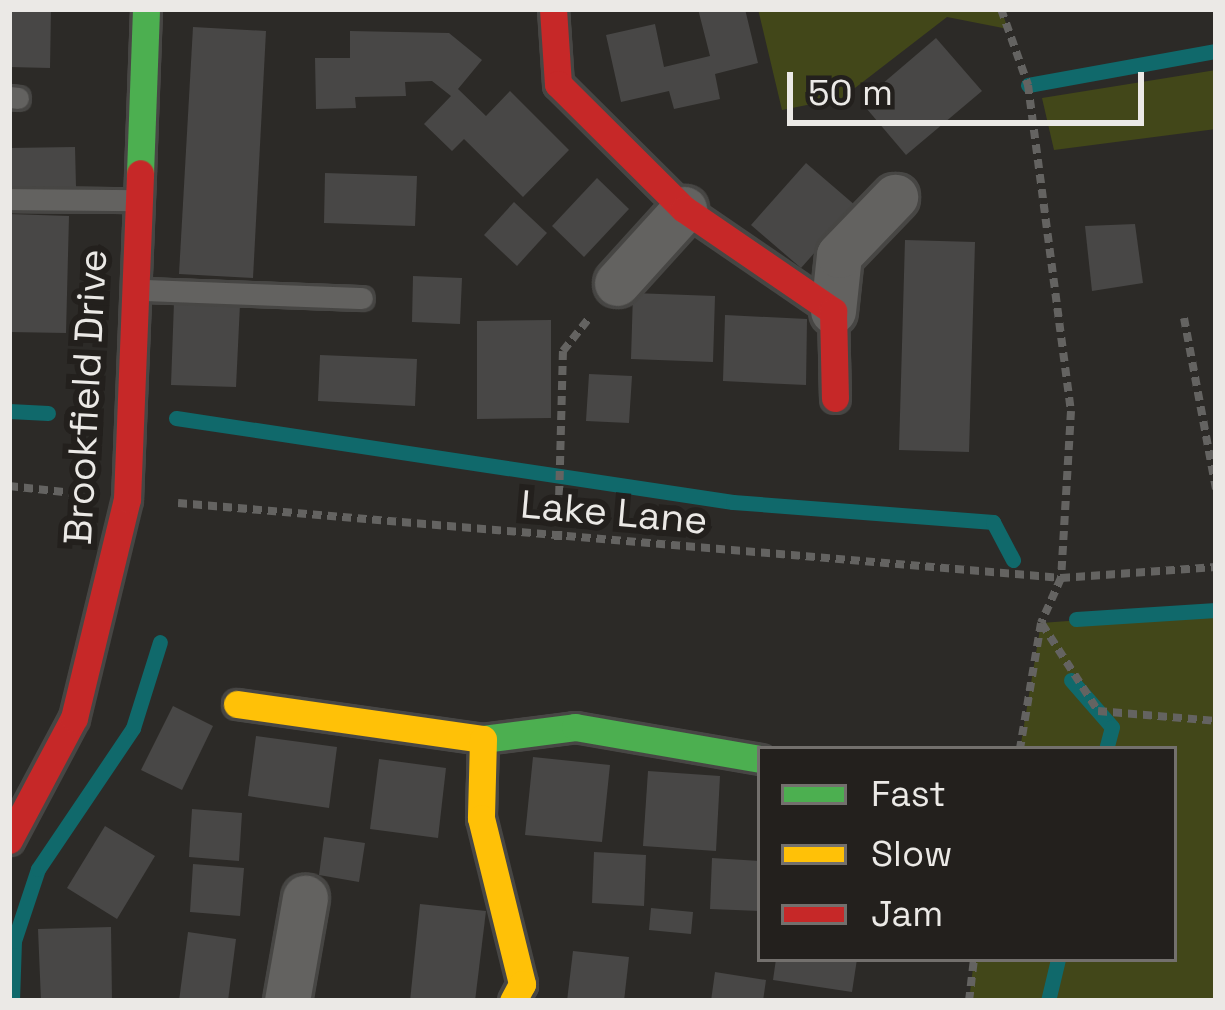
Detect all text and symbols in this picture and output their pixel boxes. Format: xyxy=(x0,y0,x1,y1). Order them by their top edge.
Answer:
scale bar xyxy=(793,48,1150,122)
text: 50 m xyxy=(808,70,893,116)
street label: Brookfield Drive xyxy=(55,248,117,546)
street label: Lake Lane xyxy=(519,482,709,544)
legend xyxy=(757,746,1177,962)
text: Fast xyxy=(871,771,946,817)
text: Slow xyxy=(871,831,953,877)
text: Jam xyxy=(871,891,943,937)

